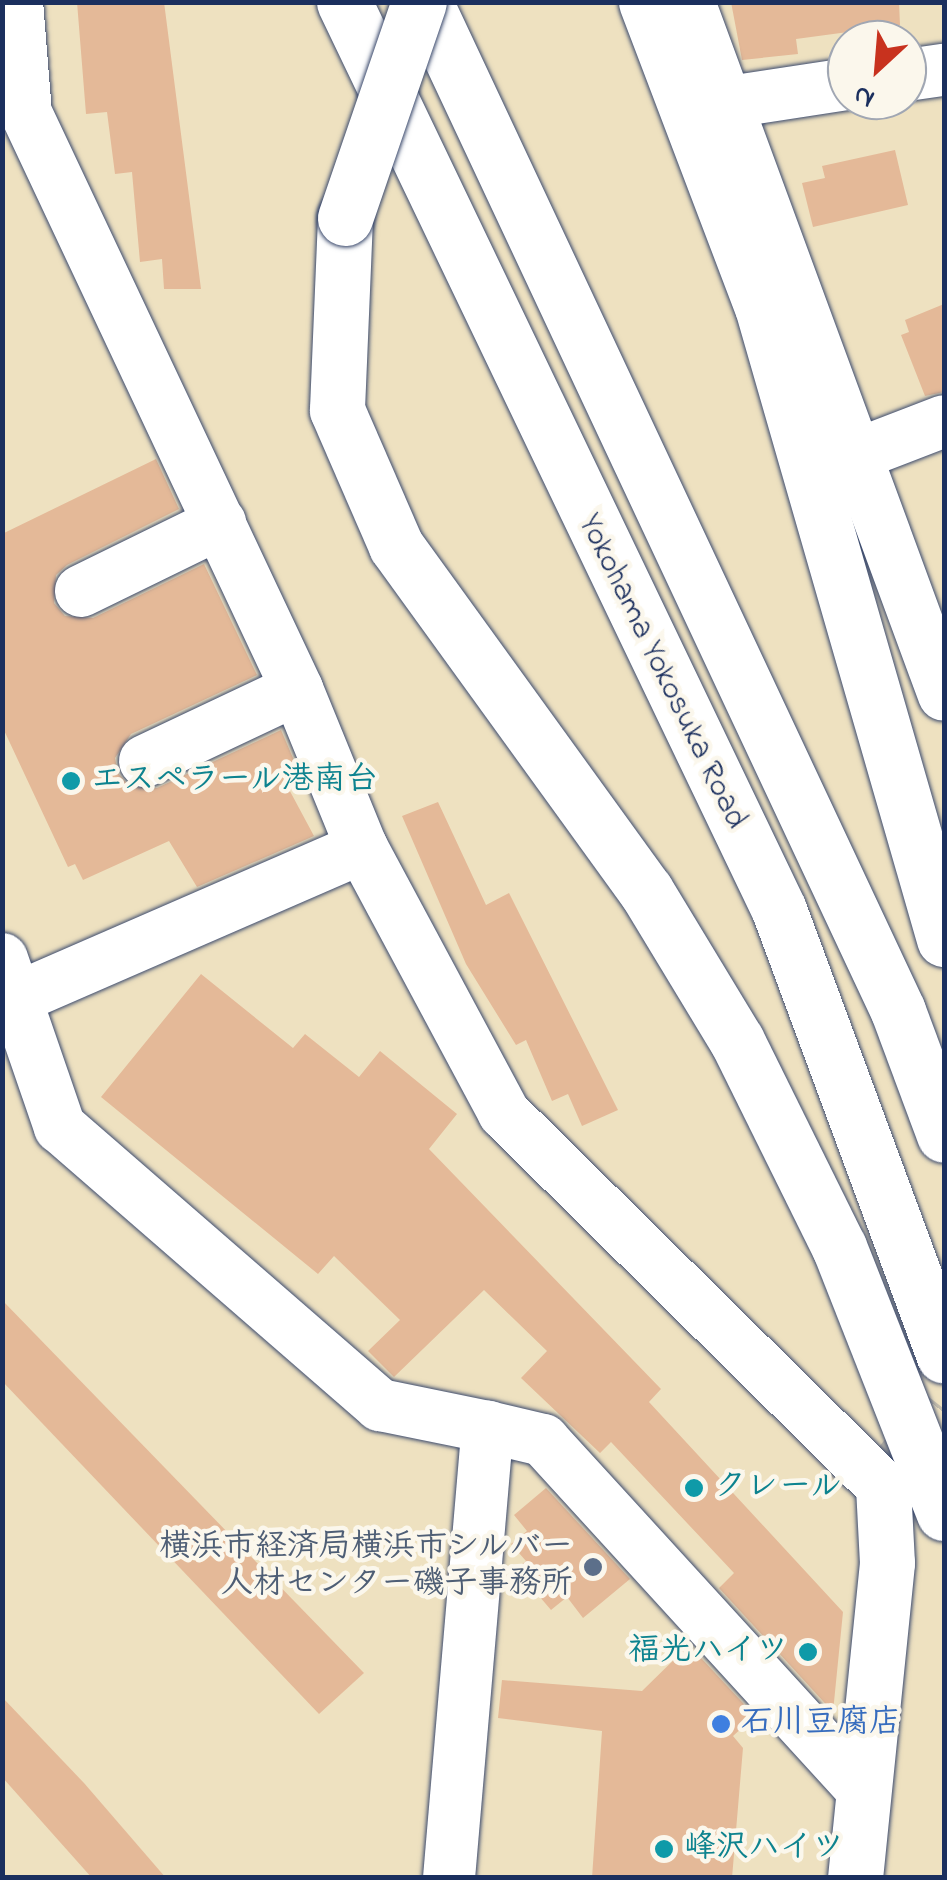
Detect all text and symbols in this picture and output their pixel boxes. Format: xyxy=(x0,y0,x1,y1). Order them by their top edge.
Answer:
north arrow xyxy=(827,20,927,120)
text: N xyxy=(847,73,882,118)
street label: Yokohama Yokosuka Road xyxy=(568,508,754,836)
place label: エスペラール港南台 xyxy=(91,762,379,800)
marker: エスペラール港南台 xyxy=(60,770,82,792)
place label: クレール xyxy=(714,1469,843,1507)
marker: クレール xyxy=(683,1477,705,1499)
place label: 横浜市経済局横浜市シルバー 人材センター磯子事務所 xyxy=(157,1530,573,1605)
marker: 横浜市経済局横浜市シルバー 人材センター磯子事務所 xyxy=(582,1556,604,1578)
place label: 福光ハイツ xyxy=(628,1633,788,1671)
marker: 福光ハイツ xyxy=(797,1641,819,1663)
place label: 石川豆腐店 xyxy=(741,1705,901,1743)
marker: 石川豆腐店 xyxy=(710,1713,732,1735)
place label: 峰沢ハイツ xyxy=(684,1830,844,1868)
marker: 峰沢ハイツ xyxy=(653,1838,675,1860)

